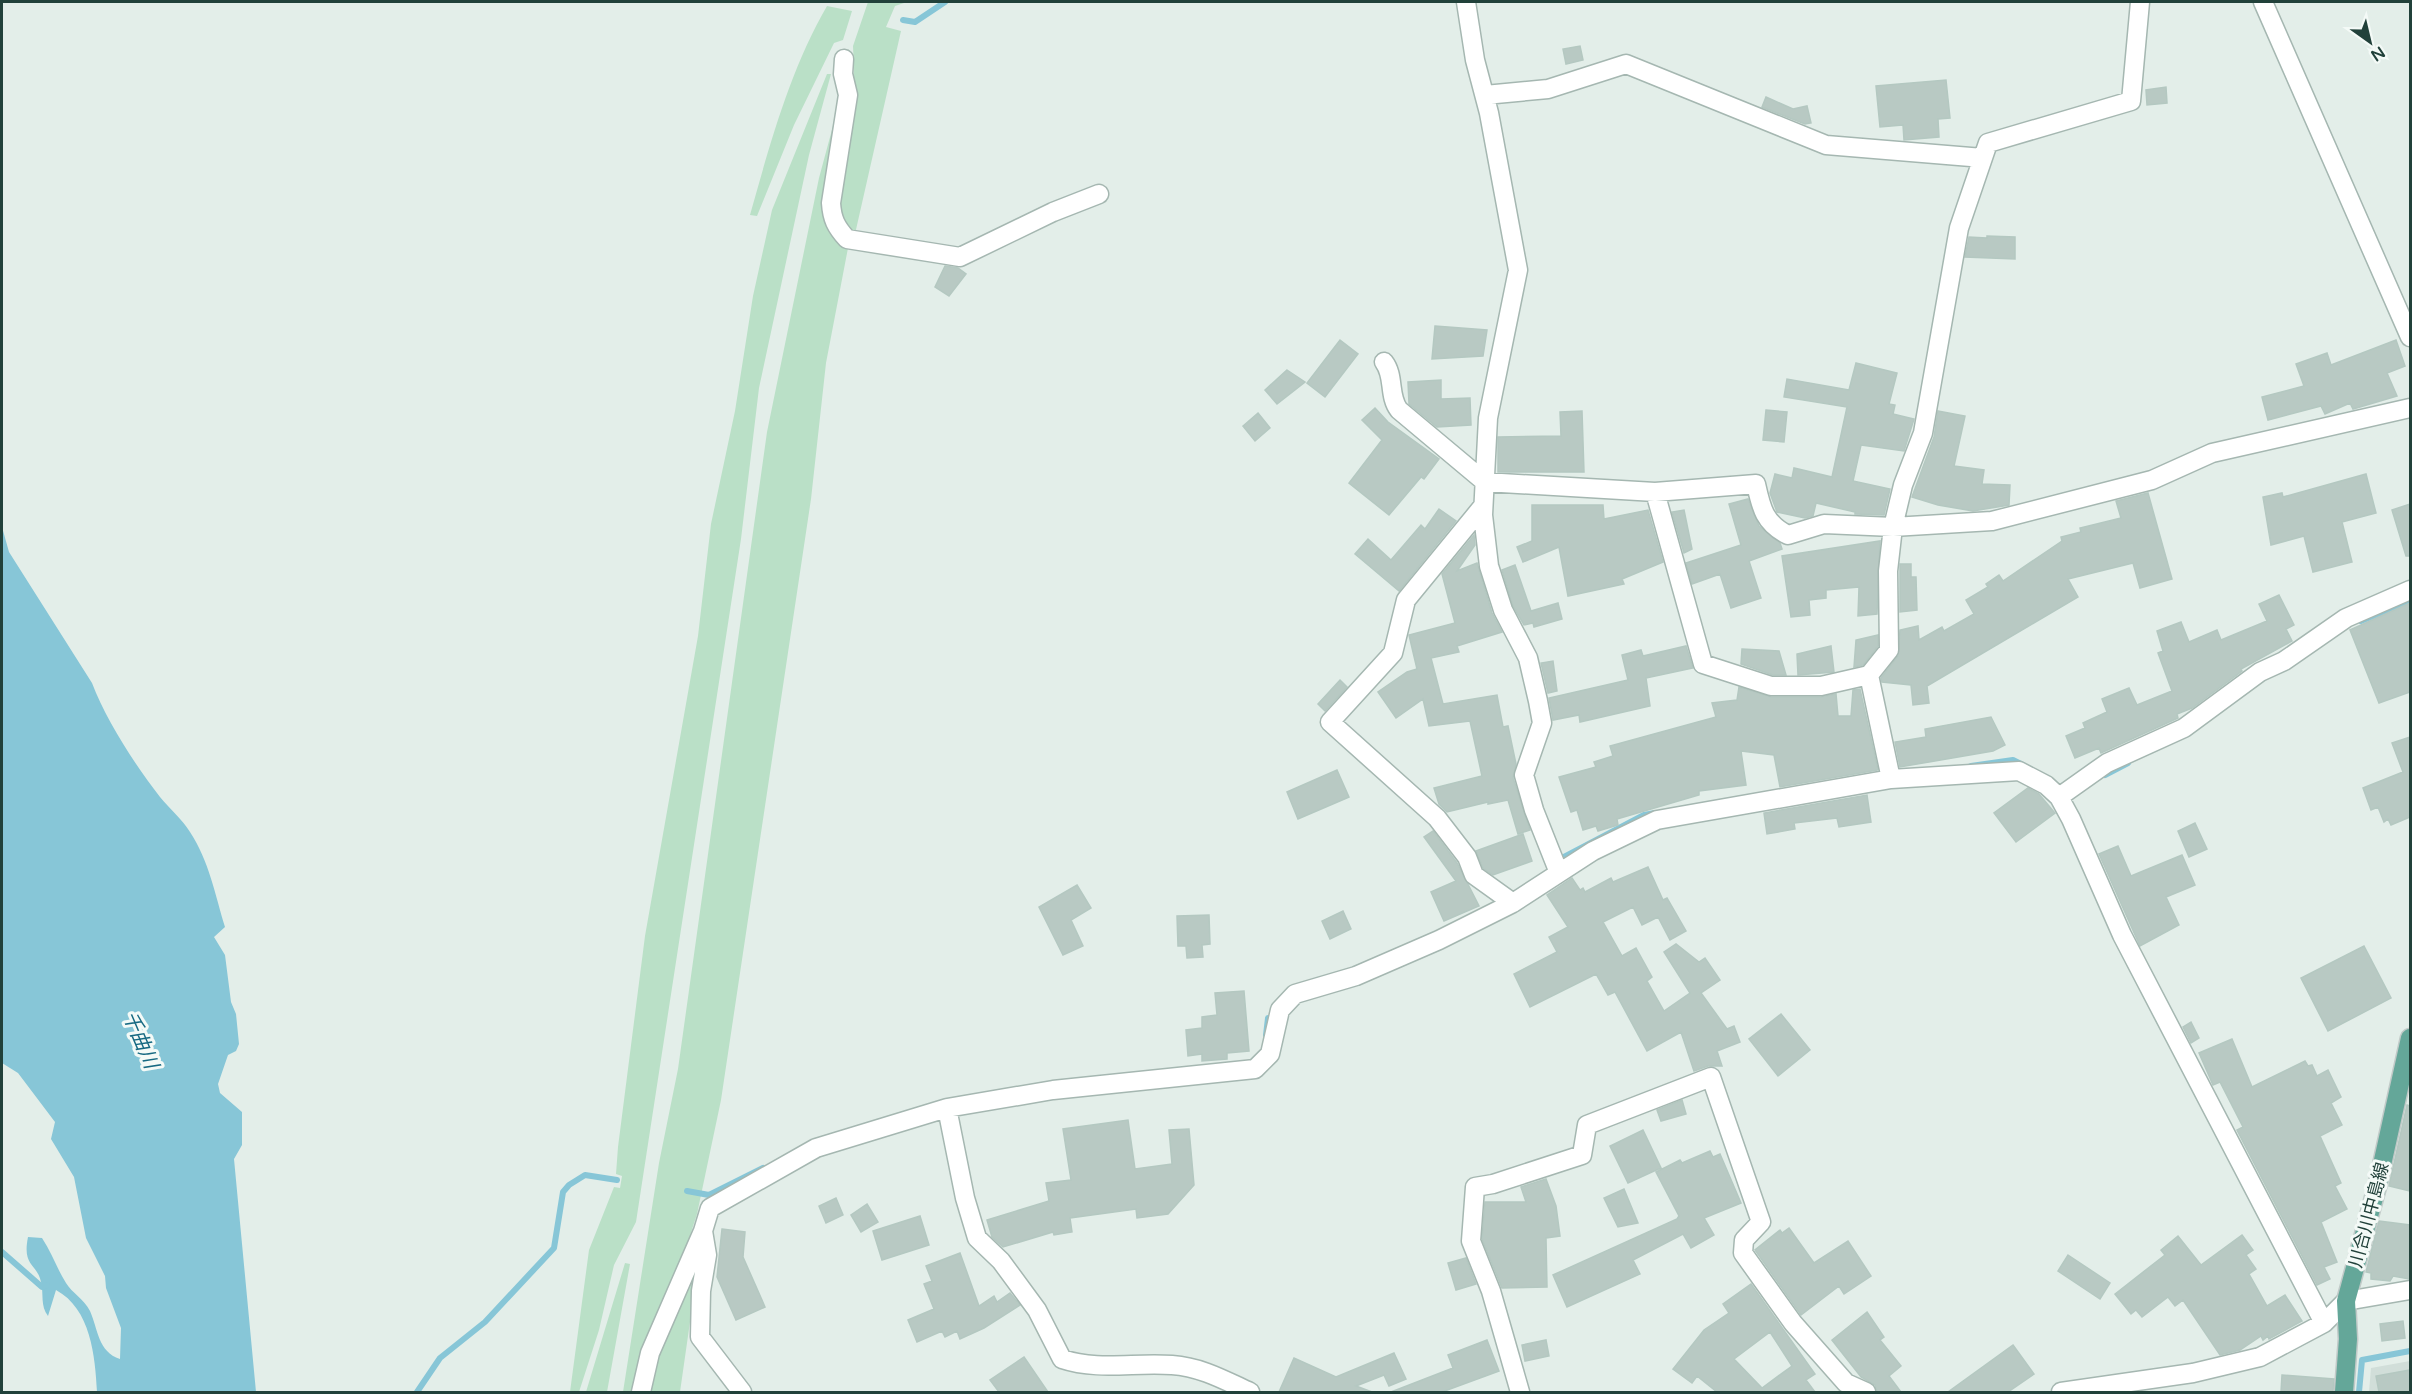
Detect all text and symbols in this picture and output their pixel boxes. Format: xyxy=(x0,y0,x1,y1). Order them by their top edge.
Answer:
north arrow xyxy=(2340,12,2400,72)
text: N xyxy=(2367,42,2389,65)
water label: 千曲川 xyxy=(117,1008,164,1074)
street label: 川合川中島線 xyxy=(2344,1160,2394,1270)

